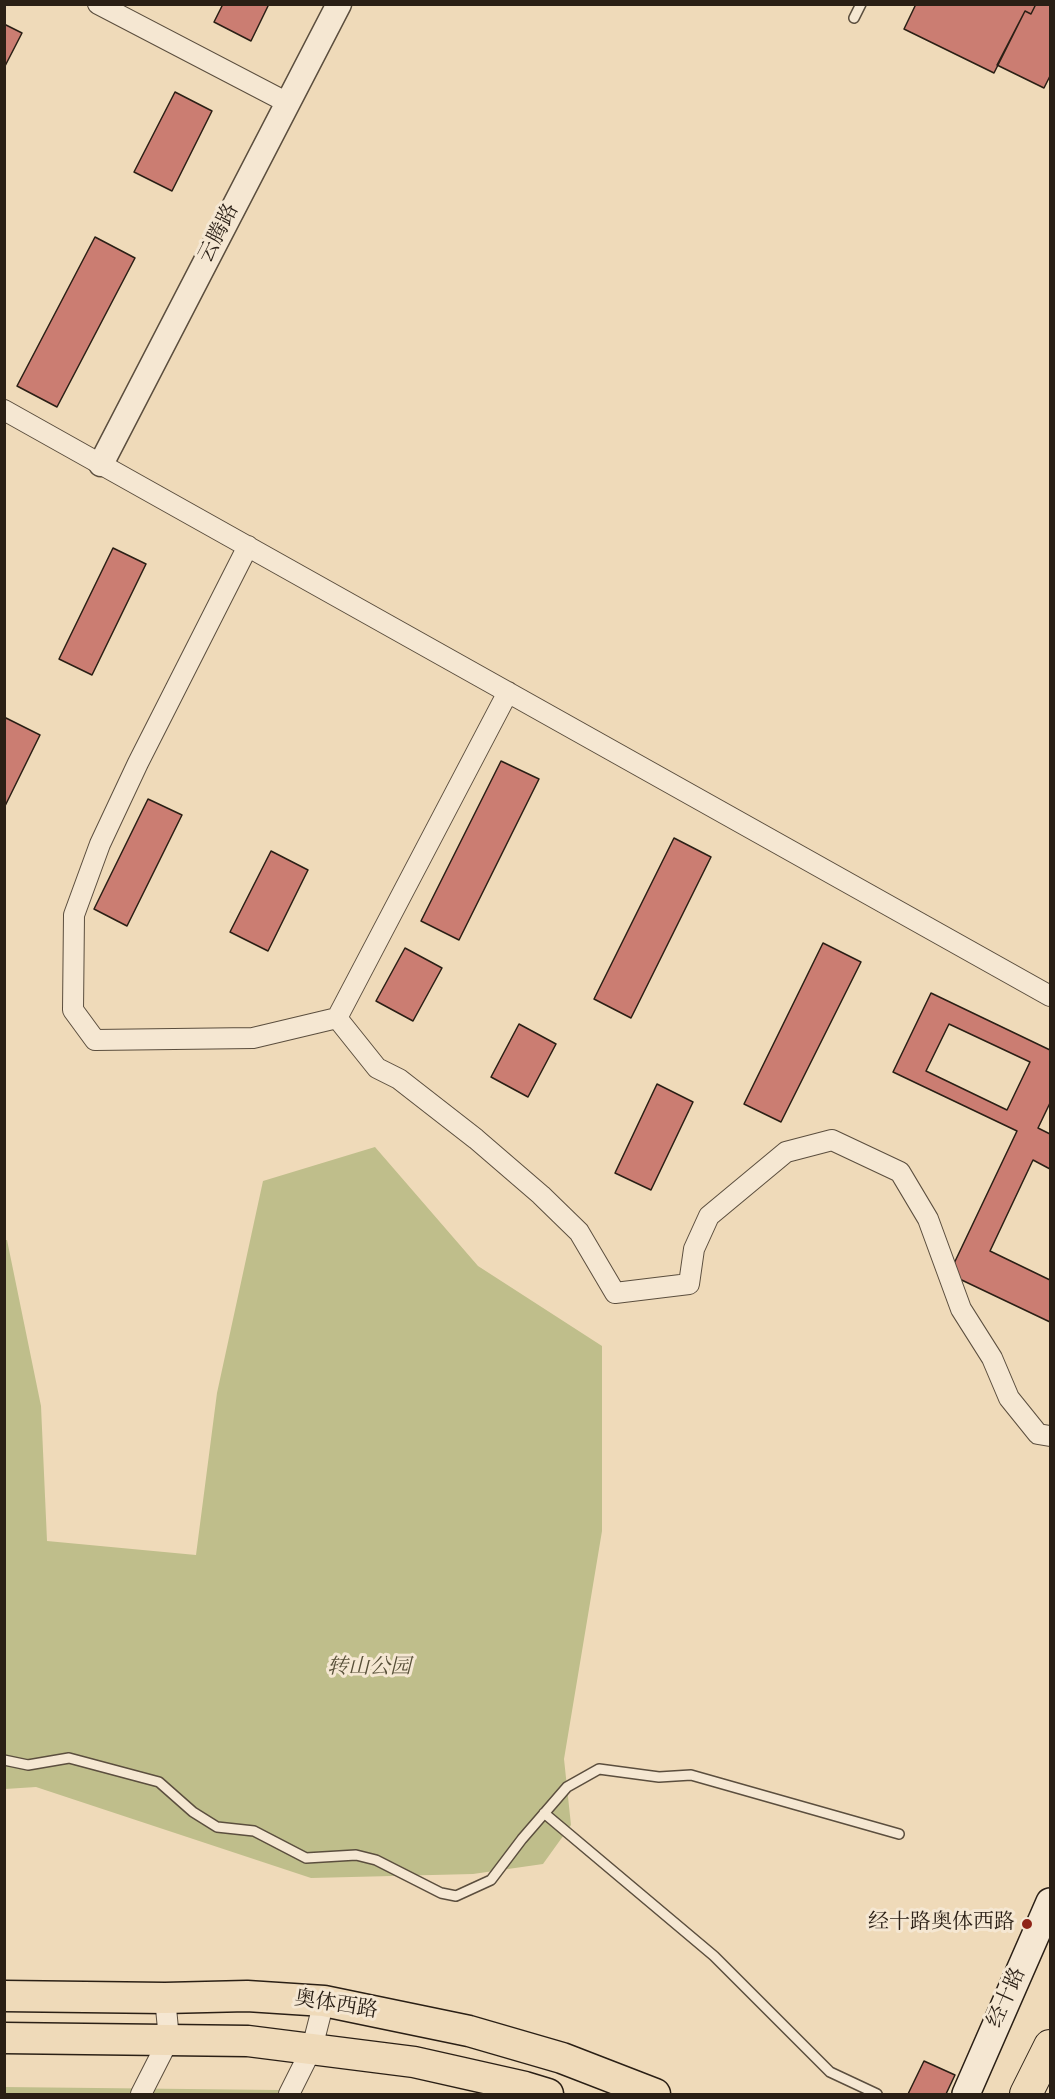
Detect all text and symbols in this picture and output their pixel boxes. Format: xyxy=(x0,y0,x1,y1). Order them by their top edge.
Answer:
street label: 云腾路 xyxy=(194,200,246,268)
park label: 转山公园 xyxy=(327,1656,411,1682)
place label: 经十路奥体西路 xyxy=(868,1911,1015,1937)
marker: 经十路奥体西路 xyxy=(1020,1917,1034,1931)
street label: 经十路 xyxy=(984,1964,1032,2032)
street label: 奥体西路 xyxy=(293,1987,379,2025)

